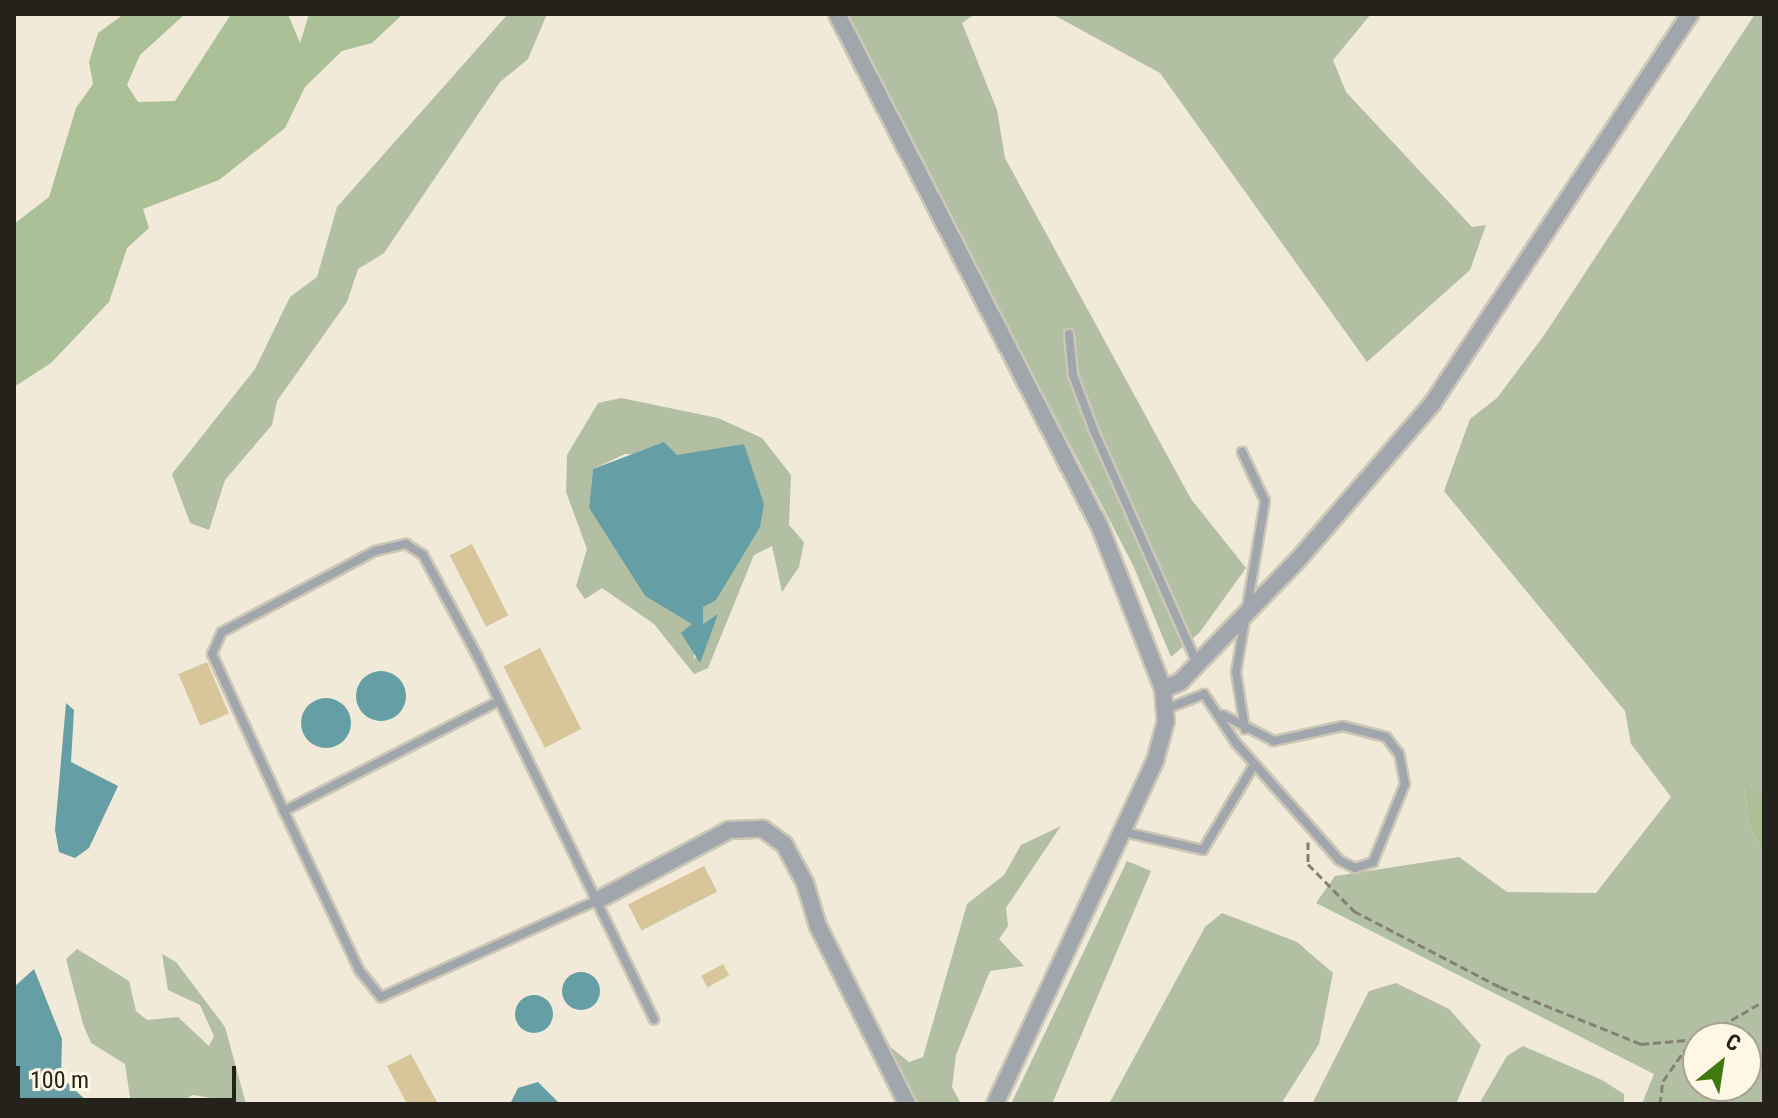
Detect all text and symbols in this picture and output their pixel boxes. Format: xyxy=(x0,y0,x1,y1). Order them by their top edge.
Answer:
north arrow xyxy=(1682,1022,1762,1102)
text: С xyxy=(1722,1029,1745,1056)
scale bar xyxy=(20,1050,240,1100)
text: 100 m xyxy=(30,1066,89,1094)

